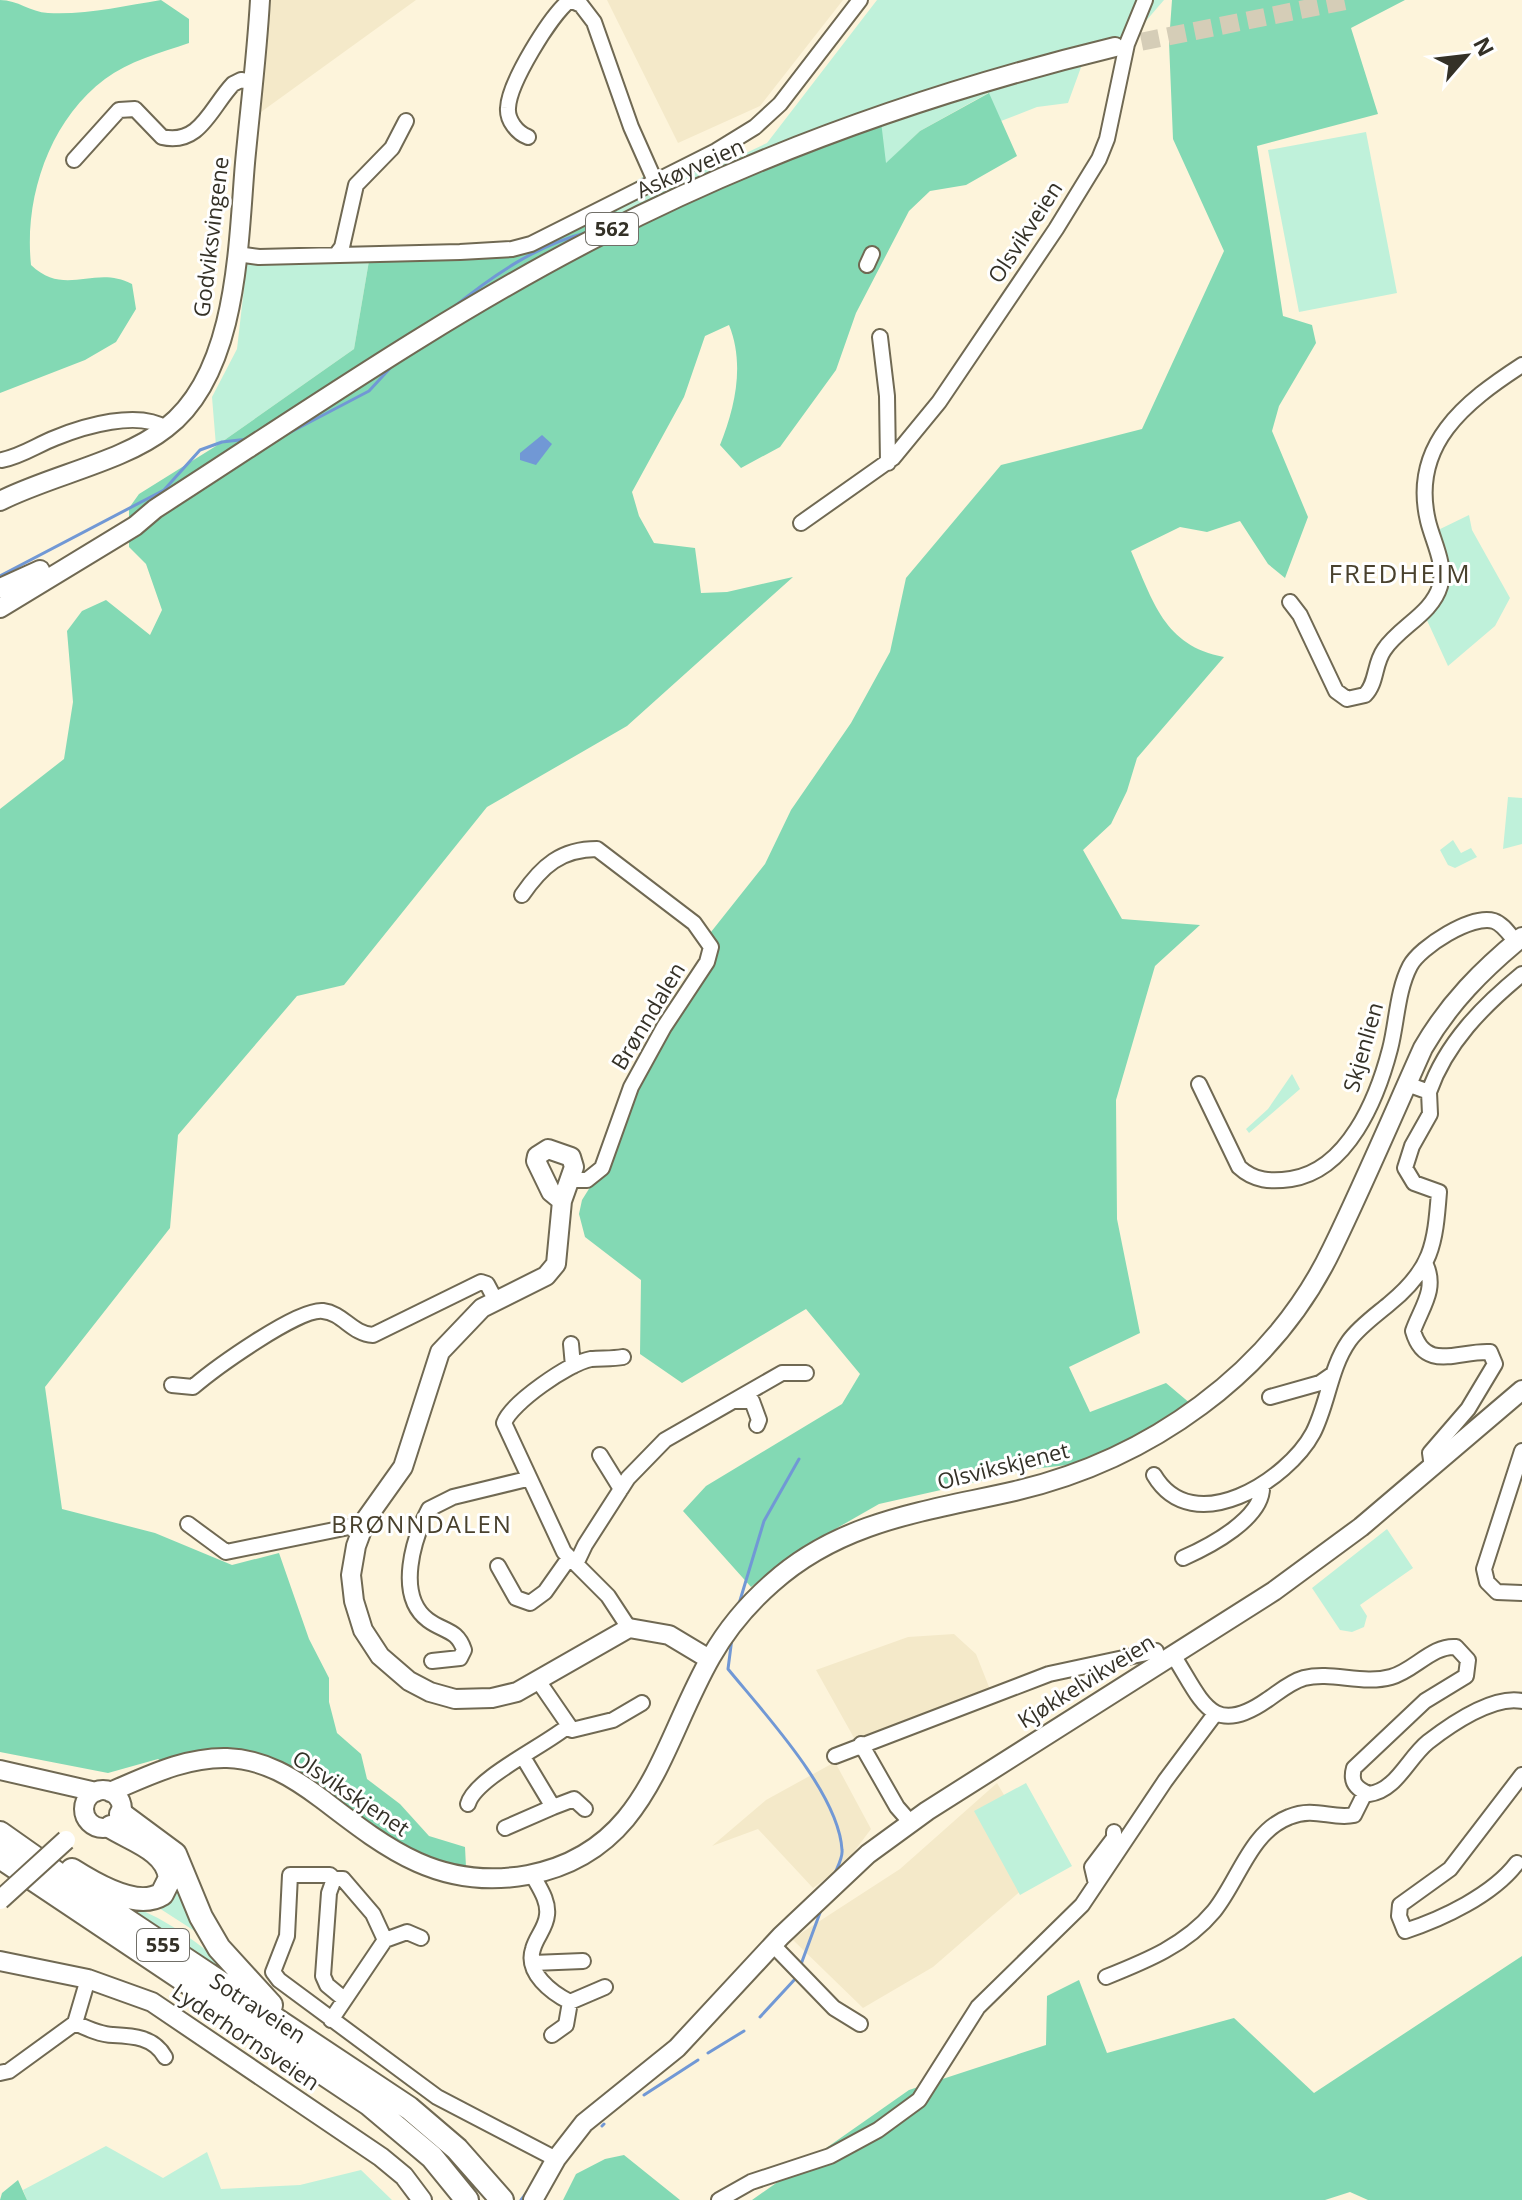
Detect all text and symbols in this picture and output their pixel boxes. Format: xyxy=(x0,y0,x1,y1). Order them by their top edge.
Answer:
north arrow xyxy=(1426,16,1506,96)
text: N xyxy=(1467,31,1502,61)
street label: Askøyveien xyxy=(631,130,748,204)
street label: Godviksvingene xyxy=(185,155,235,319)
street label: Olsvikveien xyxy=(980,175,1068,288)
road number: 562 xyxy=(586,213,638,245)
district label: FREDHEIM xyxy=(1328,555,1472,591)
street label: Brønndalen xyxy=(603,956,691,1075)
street label: Skjenlien xyxy=(1335,998,1389,1095)
street label: Olsvikskjenet xyxy=(934,1434,1072,1496)
district label: BRØNNDALEN xyxy=(331,1507,513,1540)
street label: Kjøkkelvikveien xyxy=(1011,1626,1160,1734)
street label: Olsvikskjenet xyxy=(287,1742,416,1842)
road number: 555 xyxy=(137,1929,189,1961)
street label: Sotraveien xyxy=(205,1965,312,2049)
street label: Lyderhornsveien xyxy=(167,1976,326,2097)

